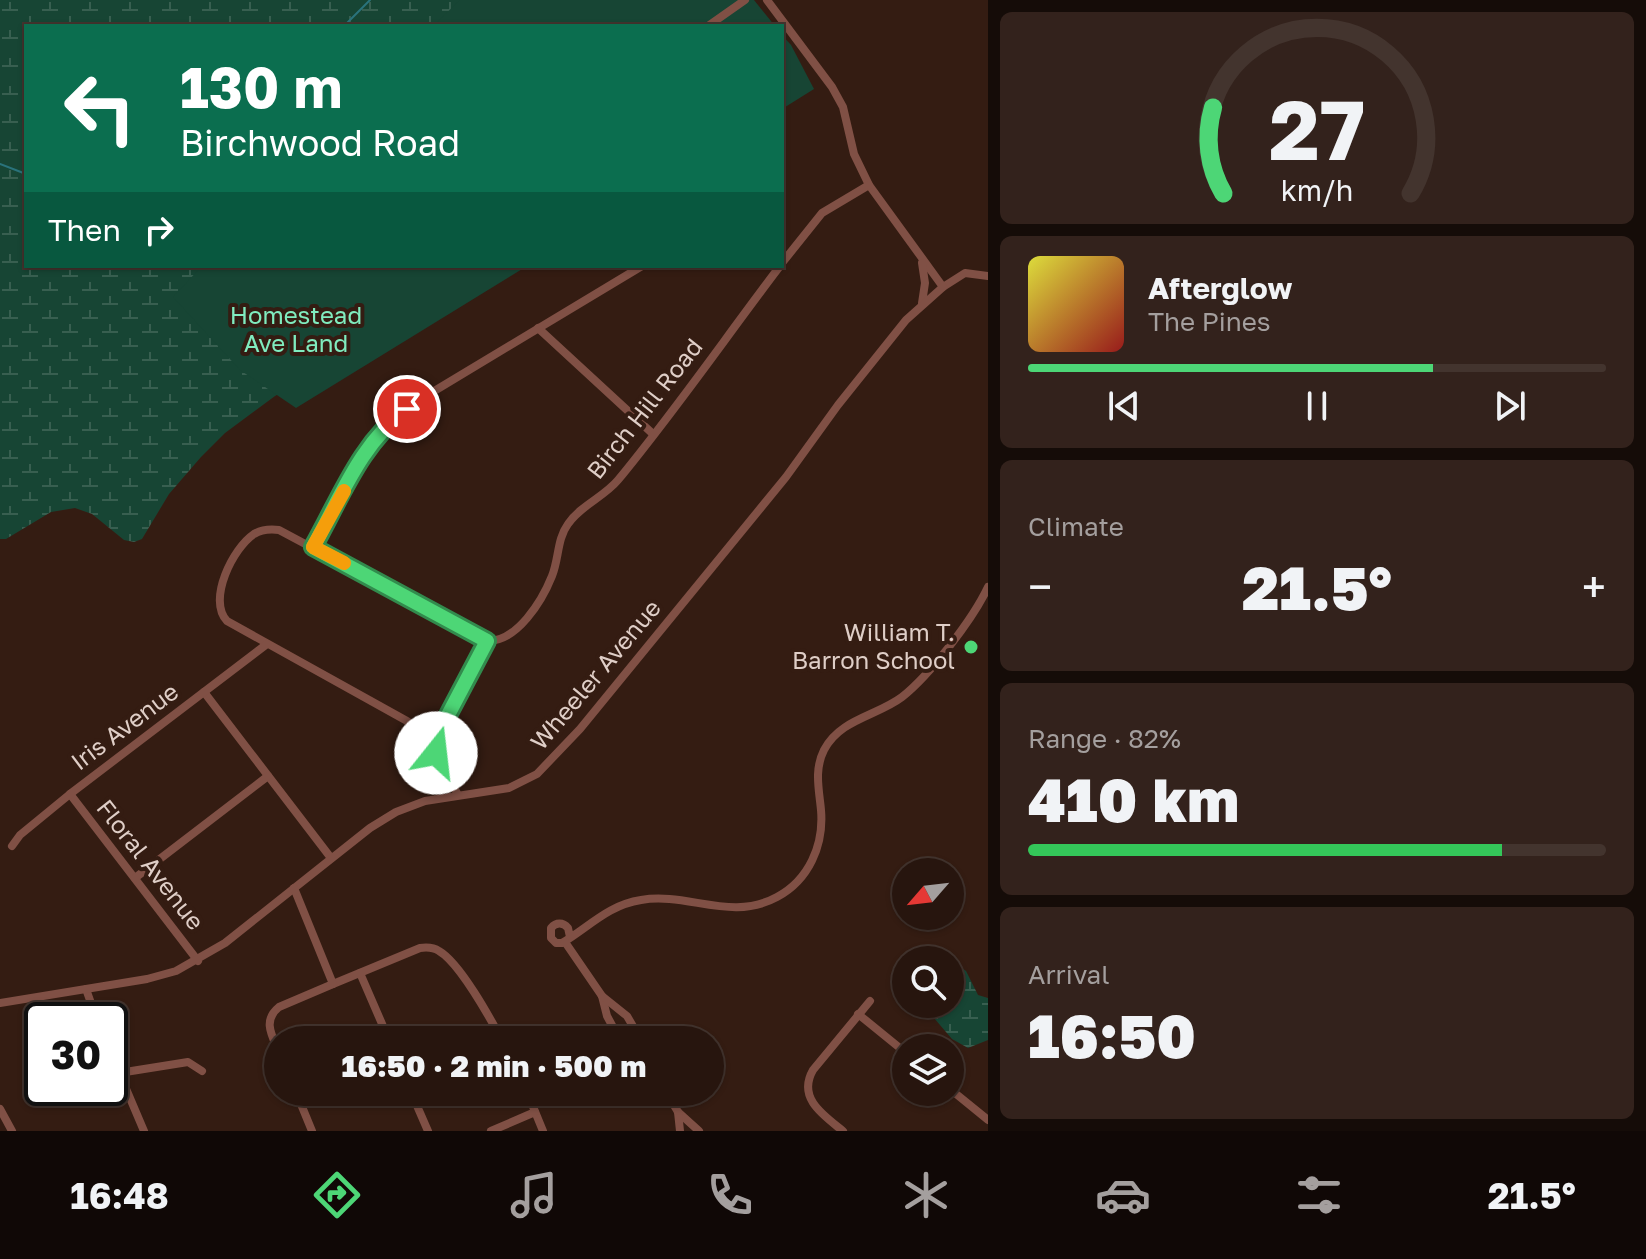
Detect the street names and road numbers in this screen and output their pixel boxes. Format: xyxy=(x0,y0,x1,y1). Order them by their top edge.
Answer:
street label: Birch Hill Road xyxy=(580,332,708,484)
street label: Wheeler Avenue xyxy=(524,593,666,755)
street label: Iris Avenue xyxy=(65,676,183,776)
street label: Floral Avenue xyxy=(91,793,211,935)

